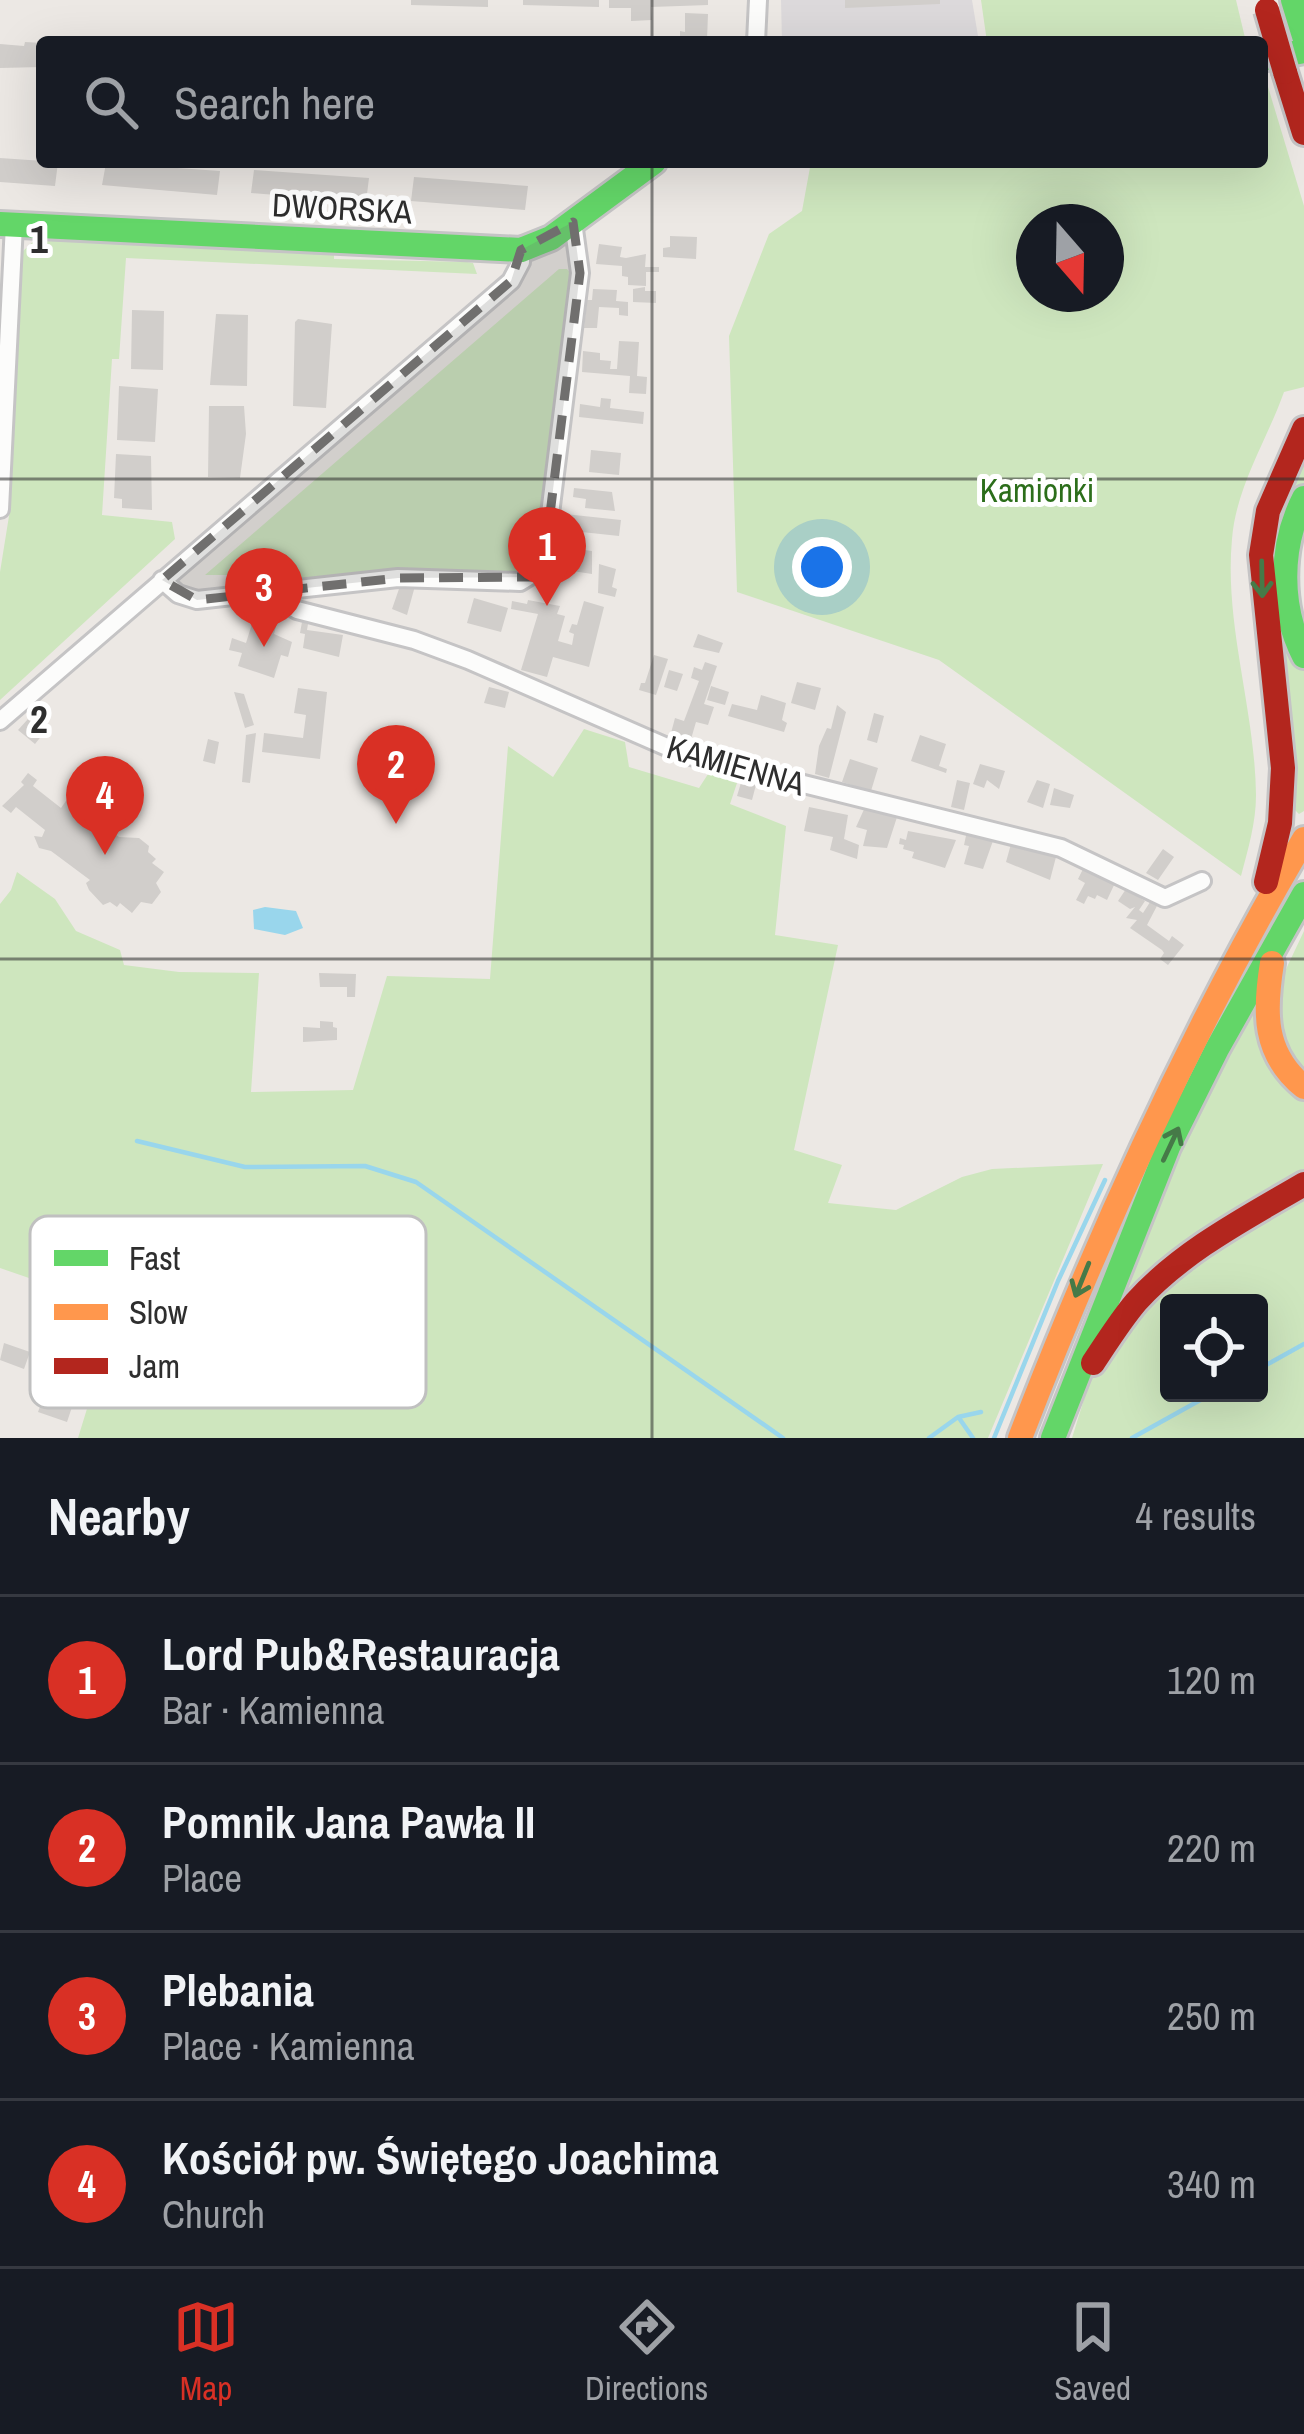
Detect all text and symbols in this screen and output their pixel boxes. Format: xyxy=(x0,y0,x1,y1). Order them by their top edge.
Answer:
search box xyxy=(36,36,1268,168)
icon: search xyxy=(78,69,144,135)
text: Search here xyxy=(174,72,375,133)
street label: DWORSKA xyxy=(271,182,414,234)
north arrow xyxy=(1016,204,1124,312)
text: 1 xyxy=(30,213,48,265)
park label: Kamionki xyxy=(980,468,1094,512)
pin: 1 xyxy=(508,507,586,606)
your location xyxy=(792,537,852,597)
pin: 3 xyxy=(225,548,303,647)
one-way arrow xyxy=(1251,559,1274,598)
text: 2 xyxy=(30,693,48,745)
street label: KAMIENNA xyxy=(662,724,811,806)
pin: 2 xyxy=(357,725,435,824)
pin: 4 xyxy=(66,756,144,855)
one-way arrow xyxy=(1161,1126,1183,1162)
legend xyxy=(30,1216,426,1408)
text: Fast xyxy=(129,1236,180,1280)
one-way arrow xyxy=(1070,1260,1092,1297)
text: Slow xyxy=(129,1290,188,1334)
map controls xyxy=(1160,1294,1268,1402)
button: locate xyxy=(1160,1294,1268,1402)
text: Jam xyxy=(129,1344,180,1388)
text: Nearby xyxy=(48,1482,190,1551)
text: 4 results xyxy=(1135,1490,1256,1542)
text: Lord Pub&Restauracja xyxy=(162,1623,560,1684)
text: 1 xyxy=(78,1654,96,1706)
text: 120 m xyxy=(1167,1654,1256,1706)
text: Bar · Kamienna xyxy=(162,1684,384,1736)
text: Pomnik Jana Pawła II xyxy=(162,1791,535,1852)
text: 2 xyxy=(78,1822,96,1874)
text: 220 m xyxy=(1167,1822,1256,1874)
text: Place xyxy=(162,1852,242,1904)
text: Plebania xyxy=(162,1959,314,2020)
text: 3 xyxy=(78,1990,96,2042)
text: 250 m xyxy=(1167,1990,1256,2042)
text: Place · Kamienna xyxy=(162,2020,414,2072)
text: Kościół pw. Świętego Joachima xyxy=(162,2127,718,2188)
text: 4 xyxy=(78,2158,96,2210)
text: 340 m xyxy=(1167,2158,1256,2210)
text: Church xyxy=(162,2188,265,2240)
tab: Map xyxy=(173,2294,239,2410)
tab: Directions xyxy=(585,2294,708,2410)
tab: Saved xyxy=(1054,2294,1131,2410)

